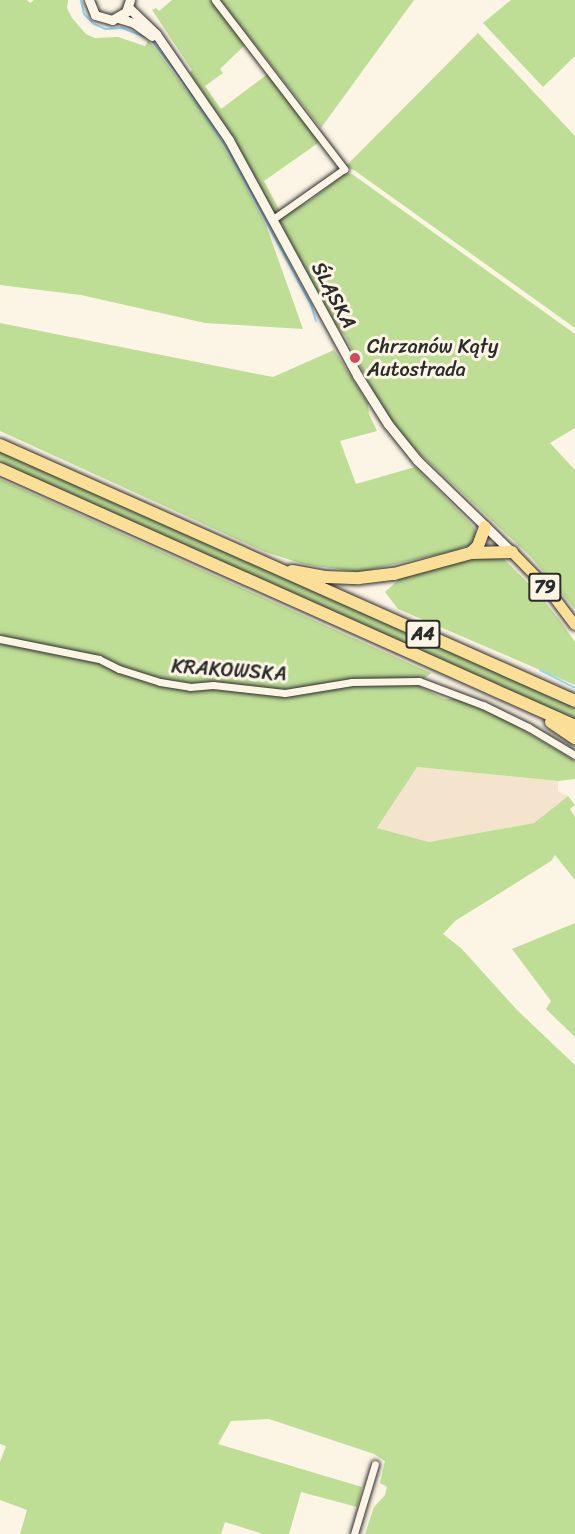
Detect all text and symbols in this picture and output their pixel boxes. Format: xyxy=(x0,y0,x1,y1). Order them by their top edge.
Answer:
street label: ŚLĄSKA xyxy=(306,257,362,333)
place label: Chrzanów Kąty Autostrada xyxy=(367,334,499,381)
marker: Chrzanów Kąty Autostrada xyxy=(348,351,362,365)
road number: 79 xyxy=(527,572,563,602)
road number: A4 xyxy=(405,619,441,649)
street label: KRAKOWSKA xyxy=(171,654,287,686)

